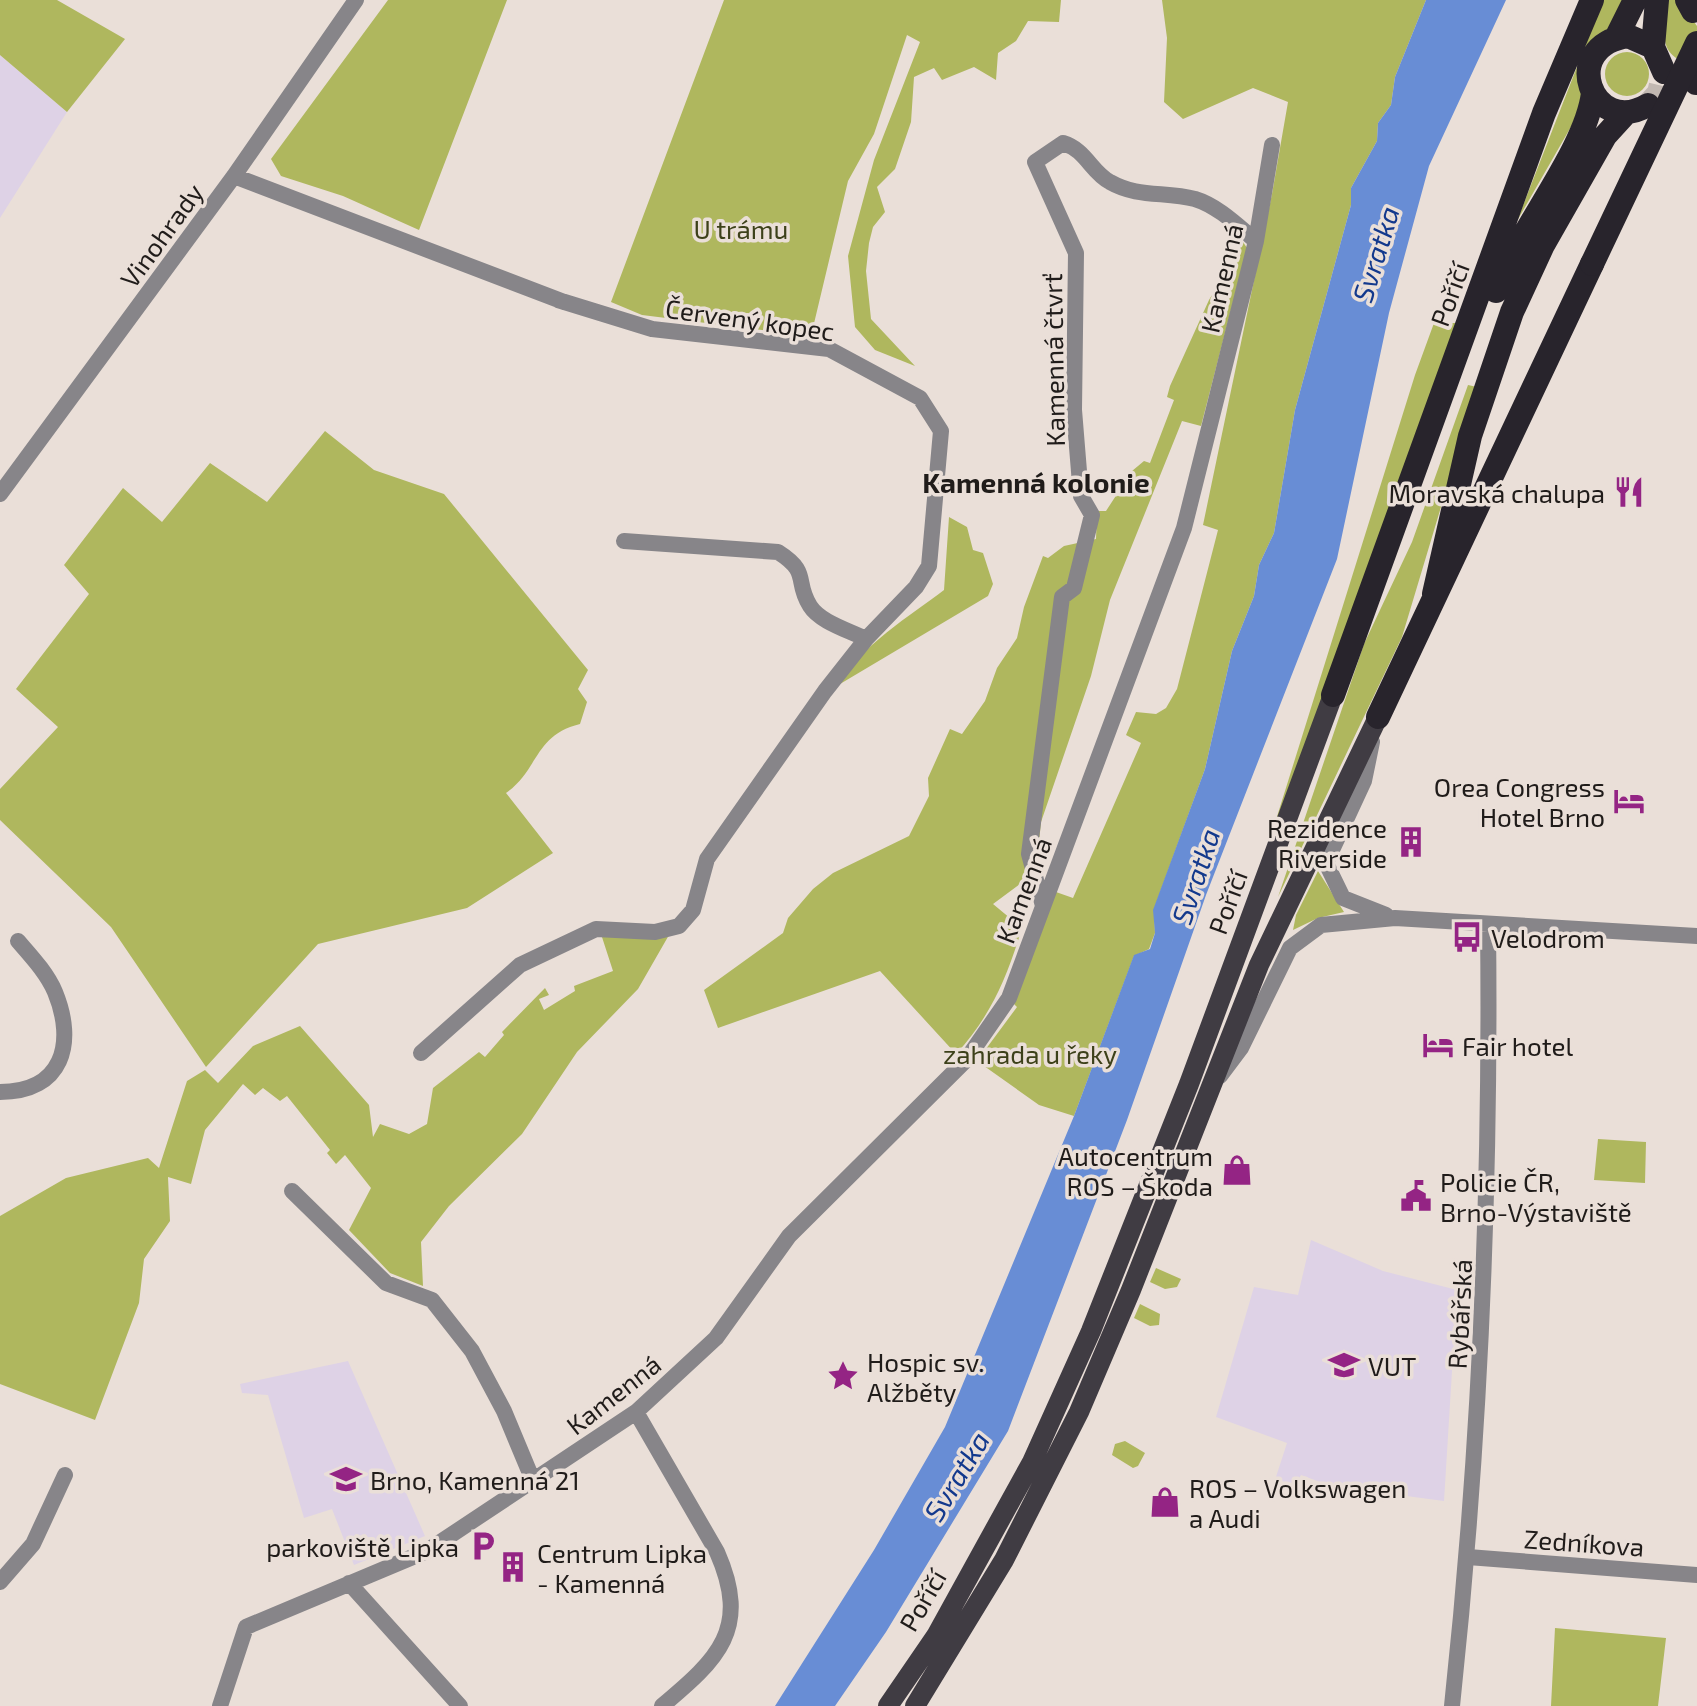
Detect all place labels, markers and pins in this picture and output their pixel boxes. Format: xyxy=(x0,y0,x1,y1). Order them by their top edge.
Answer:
restaurant icon: Moravská chalupa xyxy=(1612,475,1646,509)
place label: Moravská chalupa xyxy=(1388,477,1605,508)
place label: Orea Congress Hotel Brno xyxy=(1434,771,1605,832)
hotel icon: Orea Congress Hotel Brno xyxy=(1612,784,1646,818)
place label: Rezidence Riverside xyxy=(1267,812,1387,873)
building icon: Rezidence Riverside xyxy=(1394,825,1428,859)
bus stop icon: Velodrom xyxy=(1450,920,1484,954)
place label: Velodrom xyxy=(1491,922,1605,953)
hotel icon: Fair hotel xyxy=(1421,1028,1455,1062)
place label: Fair hotel xyxy=(1462,1030,1574,1061)
place label: Autocentrum ROS – Škoda xyxy=(1058,1140,1213,1201)
shop icon: Autocentrum ROS – Škoda xyxy=(1220,1153,1254,1187)
place label: Policie ČR, Brno-Výstaviště xyxy=(1440,1166,1632,1227)
public building icon: Policie ČR, Brno-Výstaviště xyxy=(1399,1179,1433,1213)
place label: Hospic sv. Alžběty xyxy=(867,1346,984,1407)
school or university icon: VUT xyxy=(1327,1348,1361,1382)
place label: VUT xyxy=(1368,1350,1416,1381)
place icon: Hospic sv. Alžběty xyxy=(826,1359,860,1393)
school or university icon: Brno, Kamenná 21 xyxy=(329,1462,363,1496)
place label: Brno, Kamenná 21 xyxy=(370,1464,580,1495)
place label: ROS – Volkswagen a Audi xyxy=(1189,1472,1406,1533)
shop icon: ROS – Volkswagen a Audi xyxy=(1148,1485,1182,1519)
parking icon: parkoviště Lipka xyxy=(466,1529,500,1563)
place label: parkoviště Lipka xyxy=(266,1531,459,1562)
place label: Centrum Lipka - Kamenná xyxy=(537,1537,707,1598)
building icon: Centrum Lipka - Kamenná xyxy=(496,1550,530,1584)

